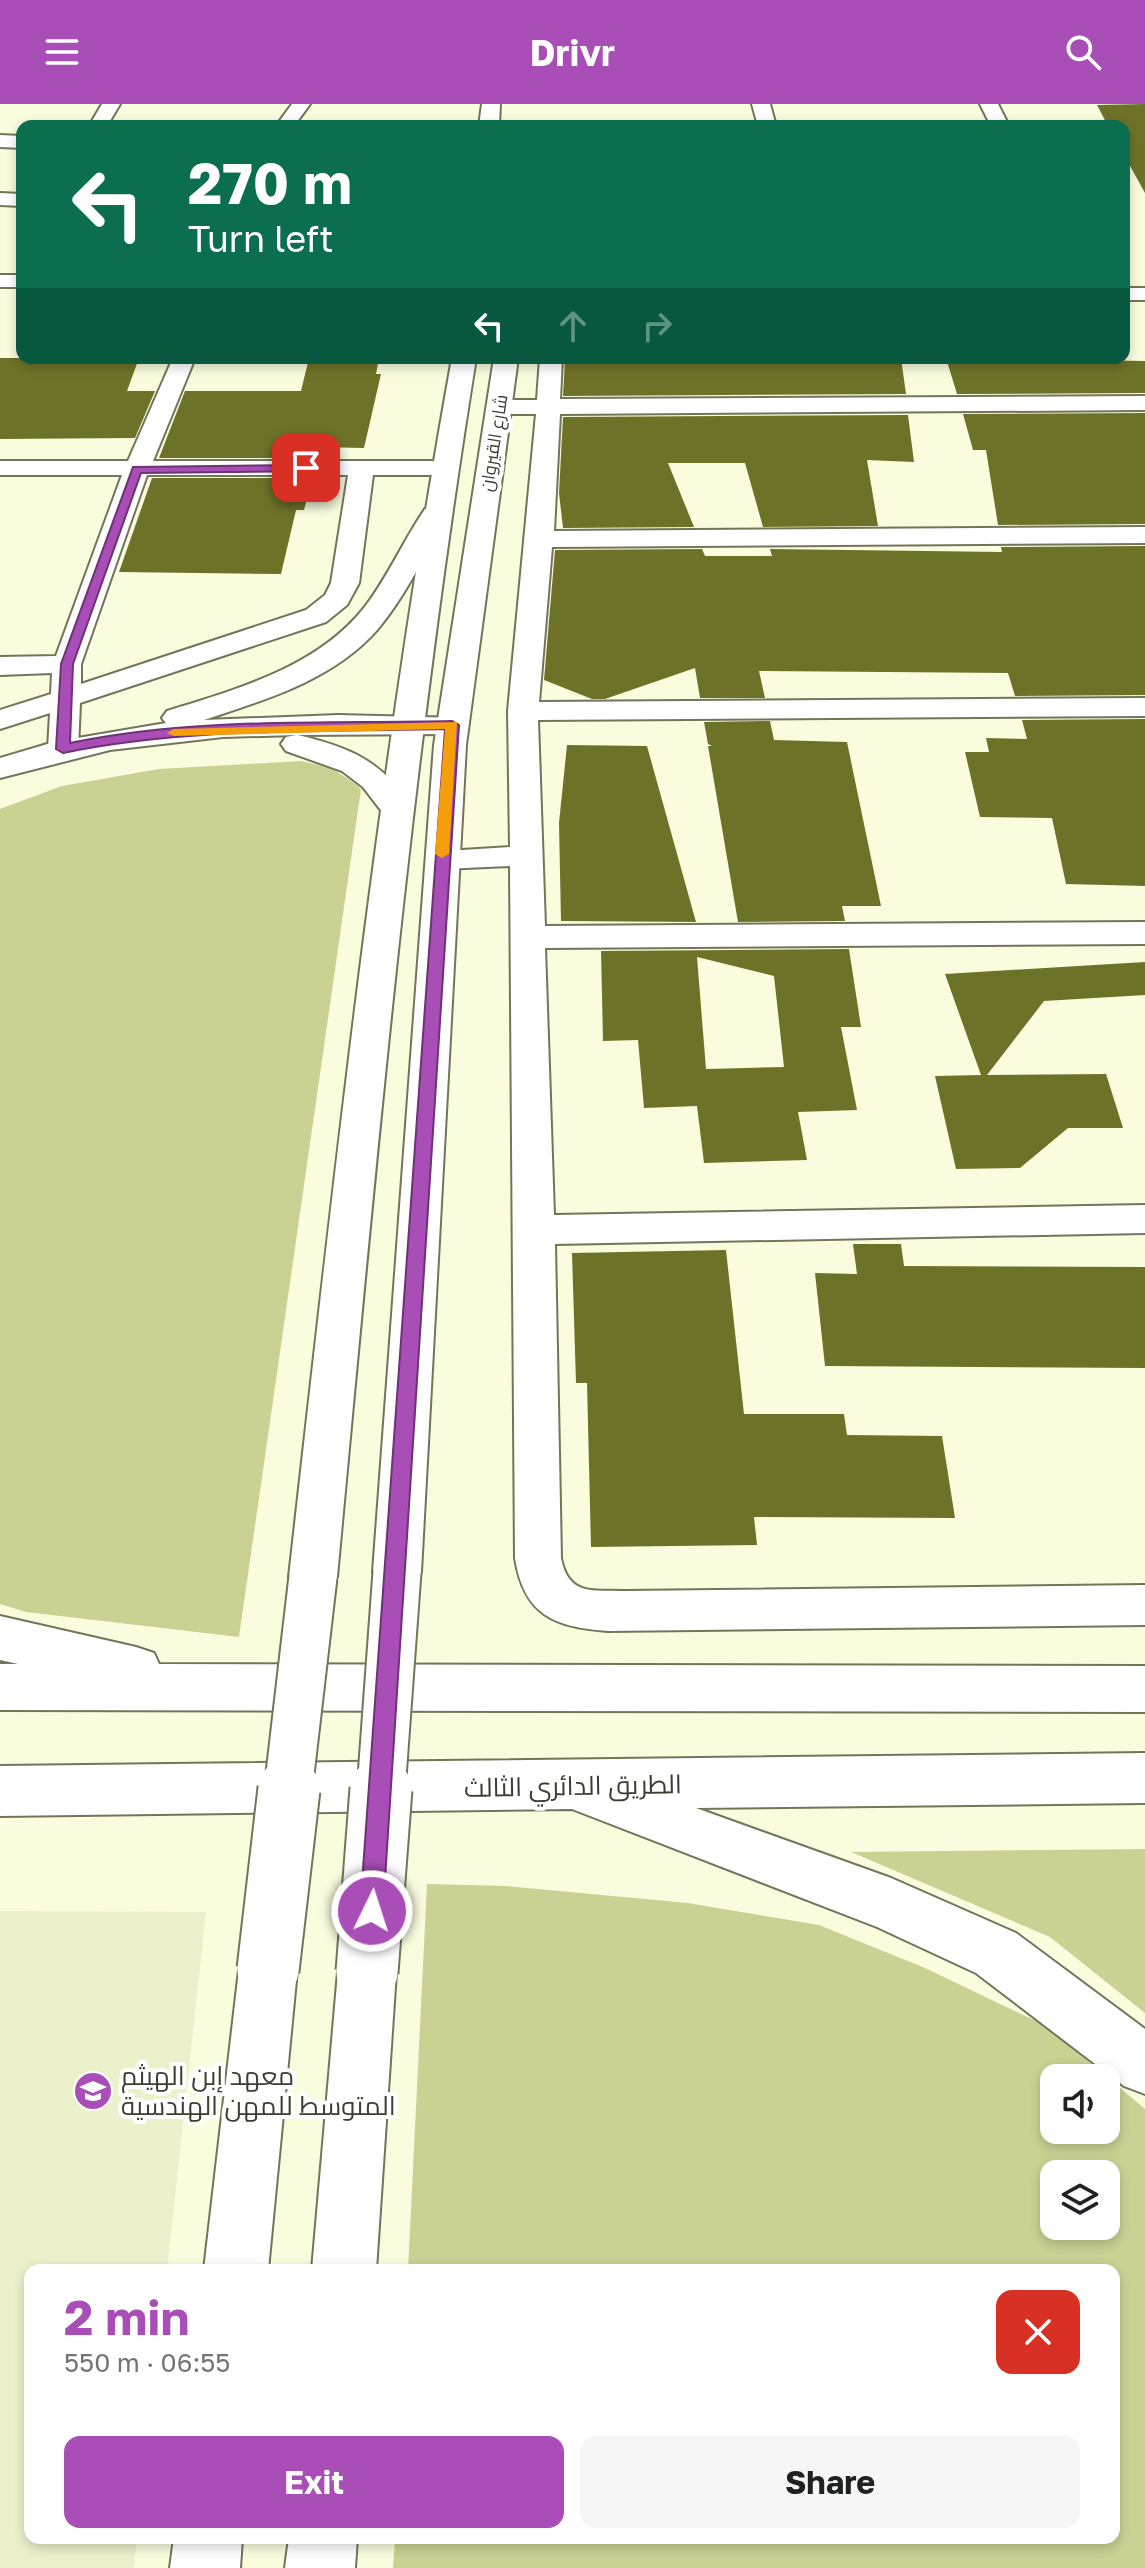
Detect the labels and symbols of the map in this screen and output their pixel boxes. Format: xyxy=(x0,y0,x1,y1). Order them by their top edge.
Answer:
street label: شارع القيروان xyxy=(474,393,514,493)
pin xyxy=(272,434,340,502)
street label: الطريق الدائري الثالث xyxy=(464,1768,682,1808)
position arrow xyxy=(330,1869,414,1953)
place label: معهد إبن الهيثم المتوسط للمهن الهندسية xyxy=(121,2060,396,2122)
school or university icon: معهد إبن الهيثم المتوسط للمهن الهندسية xyxy=(72,2070,114,2112)

